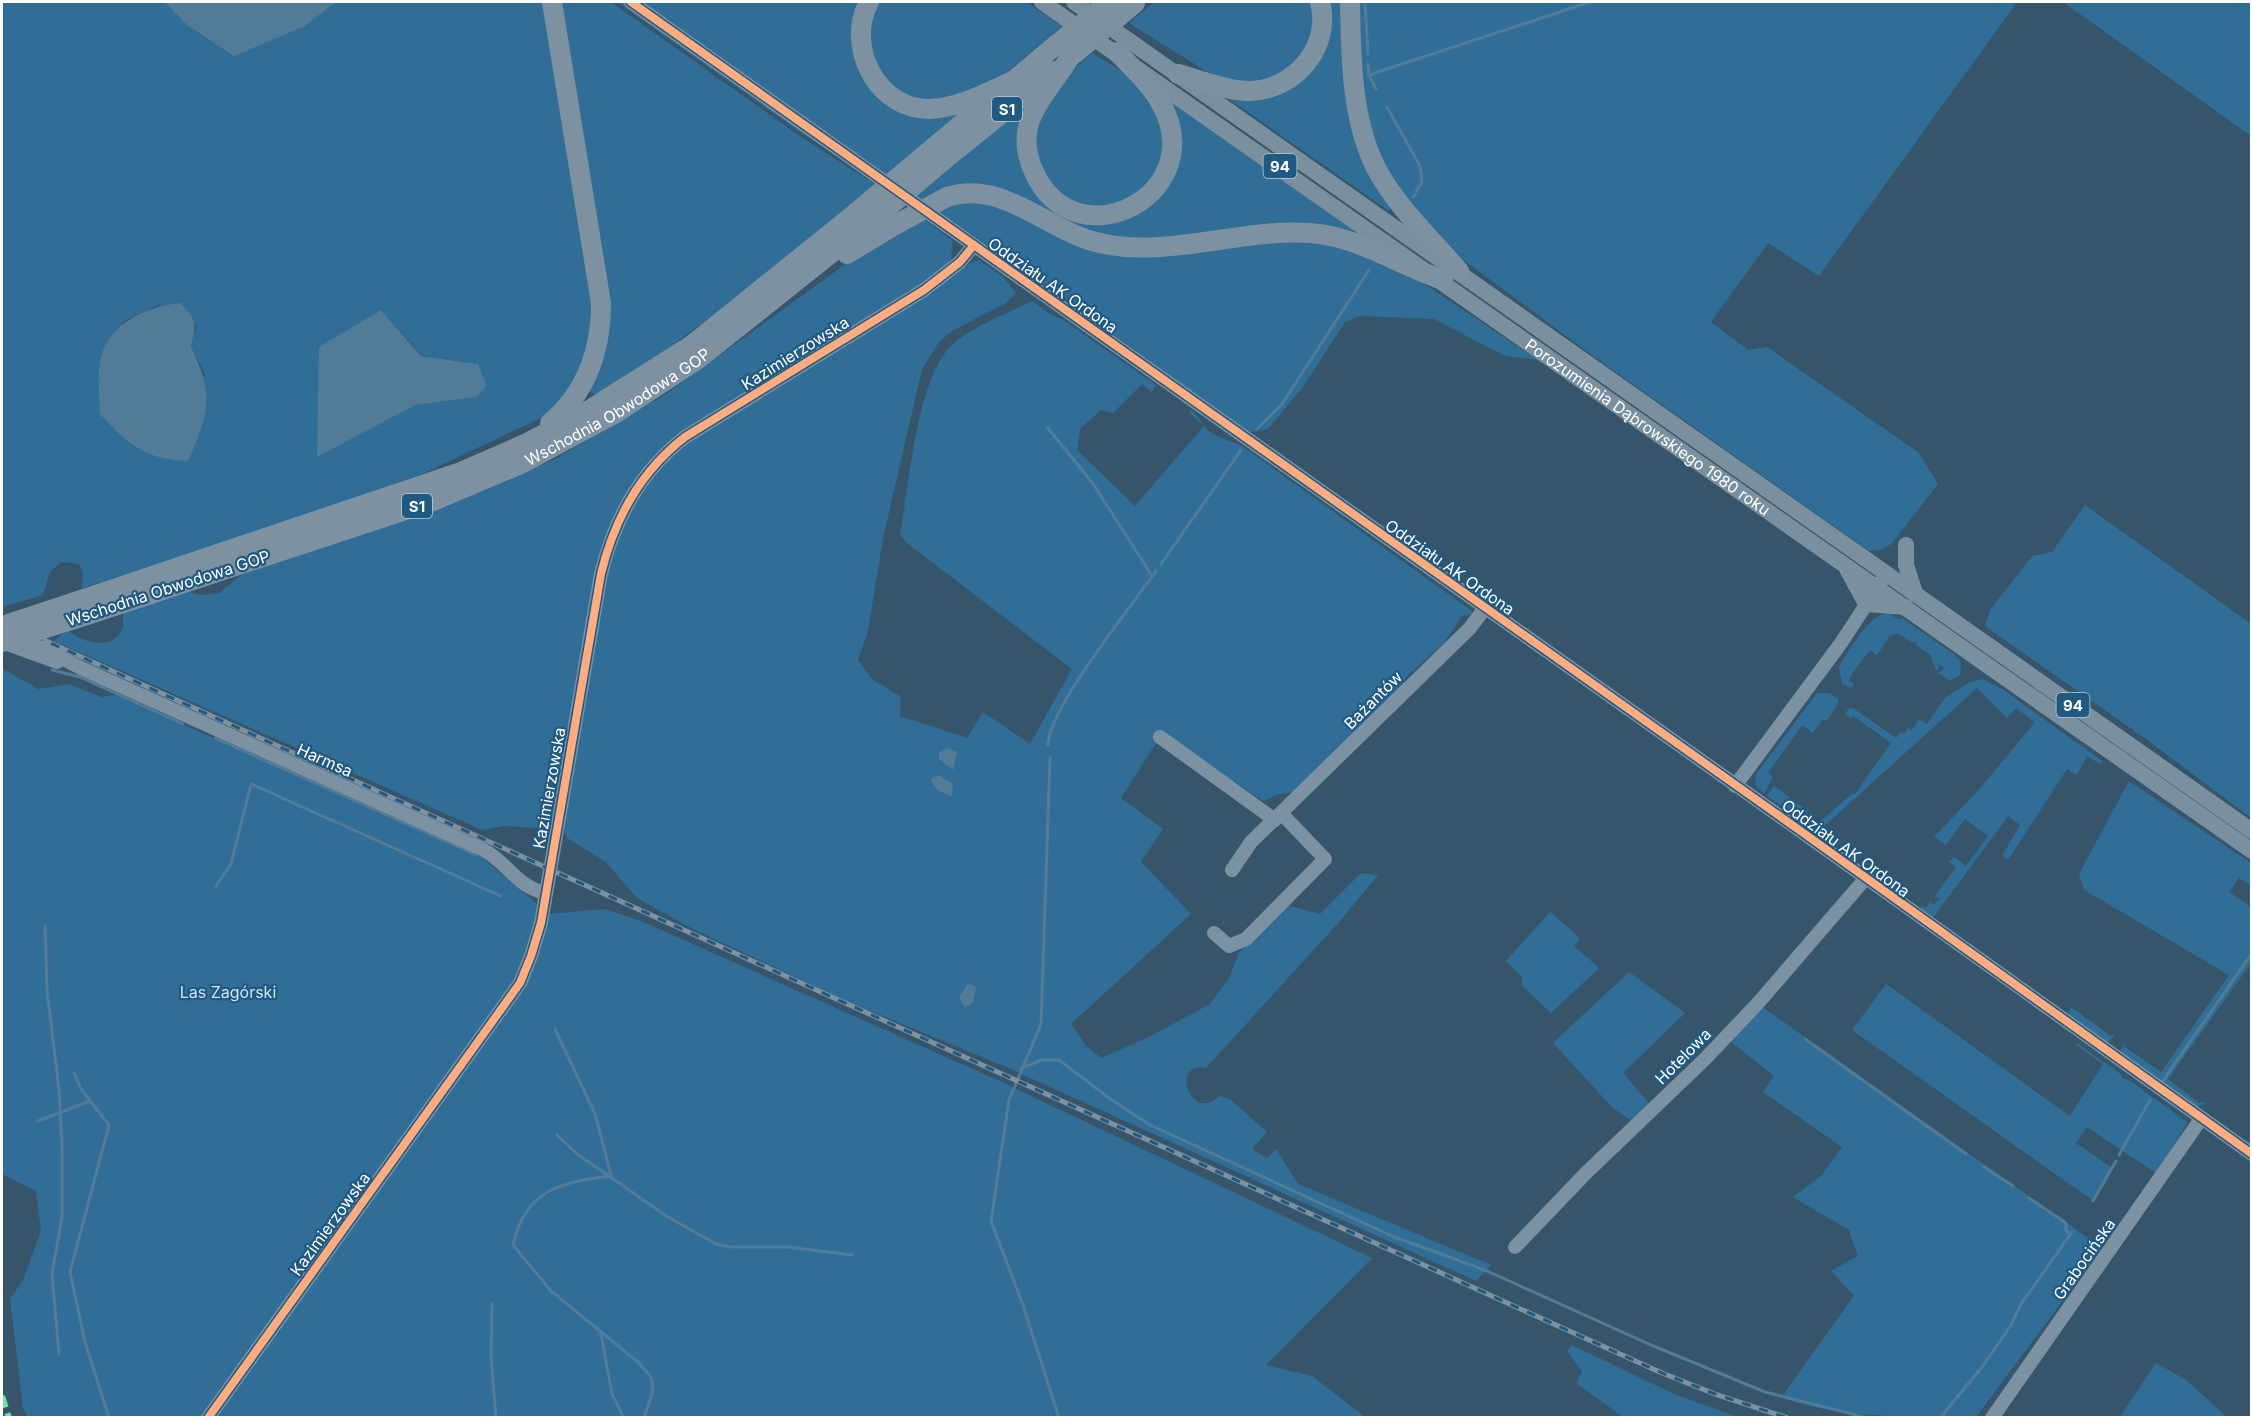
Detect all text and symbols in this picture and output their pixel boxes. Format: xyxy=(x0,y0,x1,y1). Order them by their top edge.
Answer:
road number: S1 xyxy=(992,97,1022,121)
road number: 94 xyxy=(1264,154,1296,178)
street label: Oddziału AK Ordona xyxy=(984,233,1122,337)
street label: Kazimierzowska xyxy=(738,312,852,394)
street label: Porozumienia Dąbrowskiego 1980 roku xyxy=(1521,334,1774,520)
street label: Wschodnia Obwodowa GOP xyxy=(521,343,714,470)
road number: S1 xyxy=(402,494,432,518)
street label: Oddziału AK Ordona xyxy=(1381,515,1519,619)
street label: Wschodnia Obwodowa GOP xyxy=(64,546,272,630)
street label: Bażantów xyxy=(1340,667,1406,733)
road number: 94 xyxy=(2056,693,2090,717)
street label: Kazimierzowska xyxy=(528,726,570,850)
street label: Harmsa xyxy=(294,739,356,781)
street label: Oddziału AK Ordona xyxy=(1778,795,1914,901)
park label: Las Zagórski xyxy=(180,982,276,1002)
street label: Hotelowa xyxy=(1651,1024,1715,1088)
street label: Kazimierzowska xyxy=(286,1168,374,1280)
street label: Grabocińska xyxy=(2049,1214,2119,1304)

